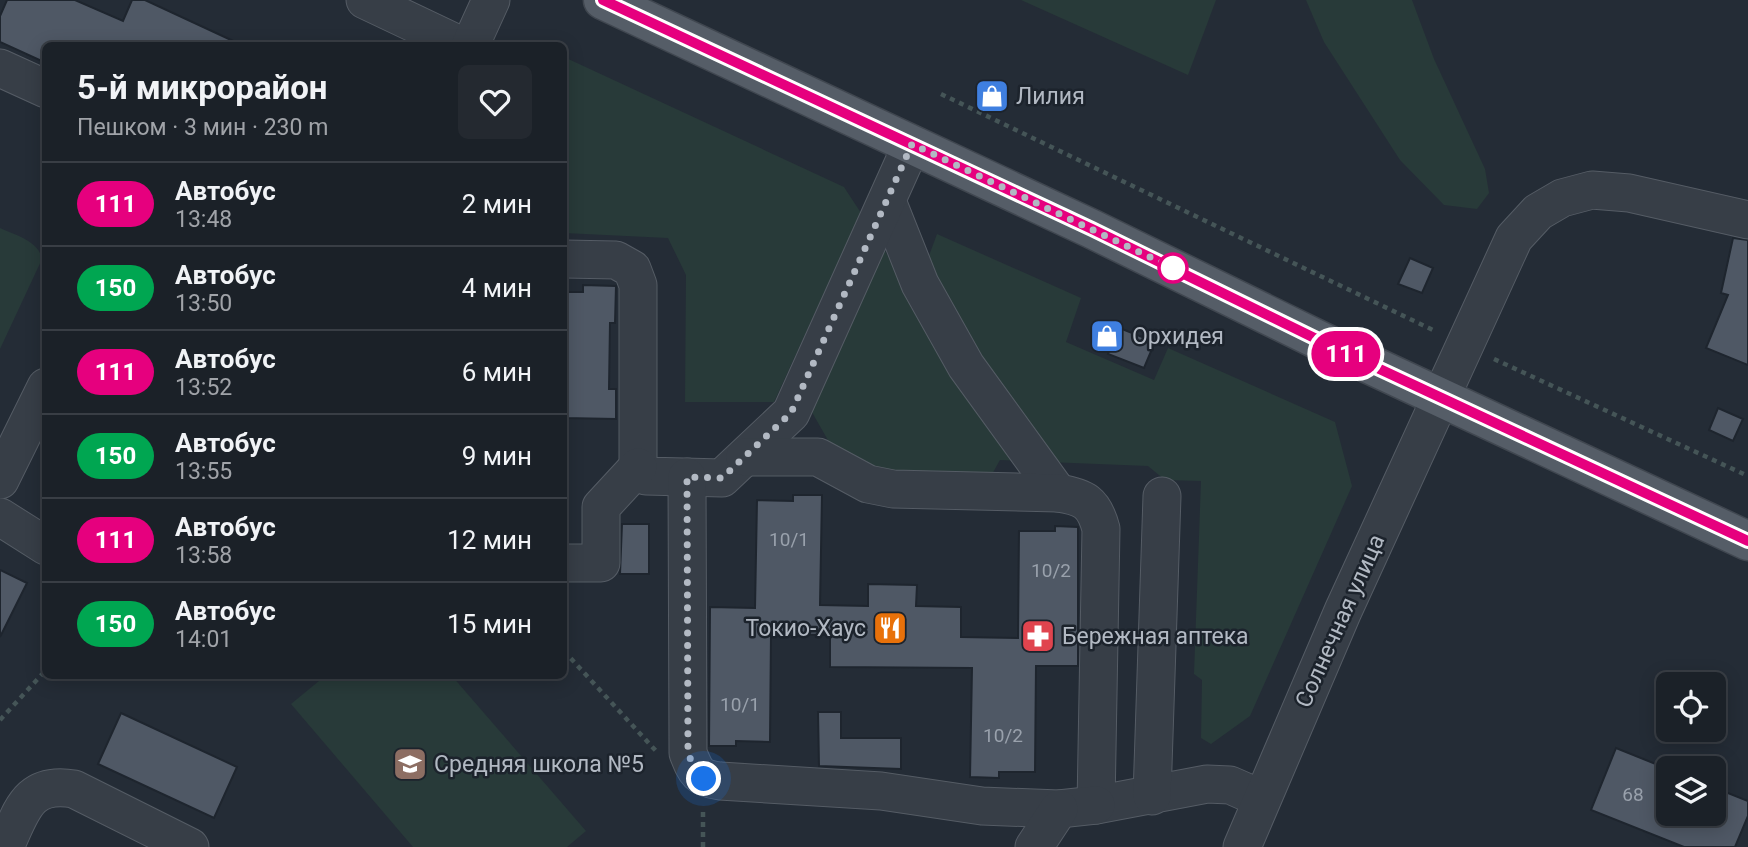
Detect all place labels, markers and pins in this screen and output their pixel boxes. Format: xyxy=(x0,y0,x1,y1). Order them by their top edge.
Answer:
shop icon: Лилия xyxy=(973,77,1011,115)
place label: Лилия xyxy=(1016,83,1085,110)
unlabelled marker xyxy=(1158,253,1188,283)
shop icon: Орхидея xyxy=(1088,317,1126,355)
place label: Орхидея xyxy=(1132,323,1224,350)
restaurant icon: Токио-Хаус xyxy=(871,609,909,647)
place label: Токио-Хаус xyxy=(746,615,866,642)
pharmacy icon: Бережная аптека xyxy=(1019,617,1057,655)
place label: Бережная аптека xyxy=(1062,623,1249,650)
school or university icon: Средняя школа №5 xyxy=(391,745,429,783)
place label: Средняя школа №5 xyxy=(434,751,644,778)

